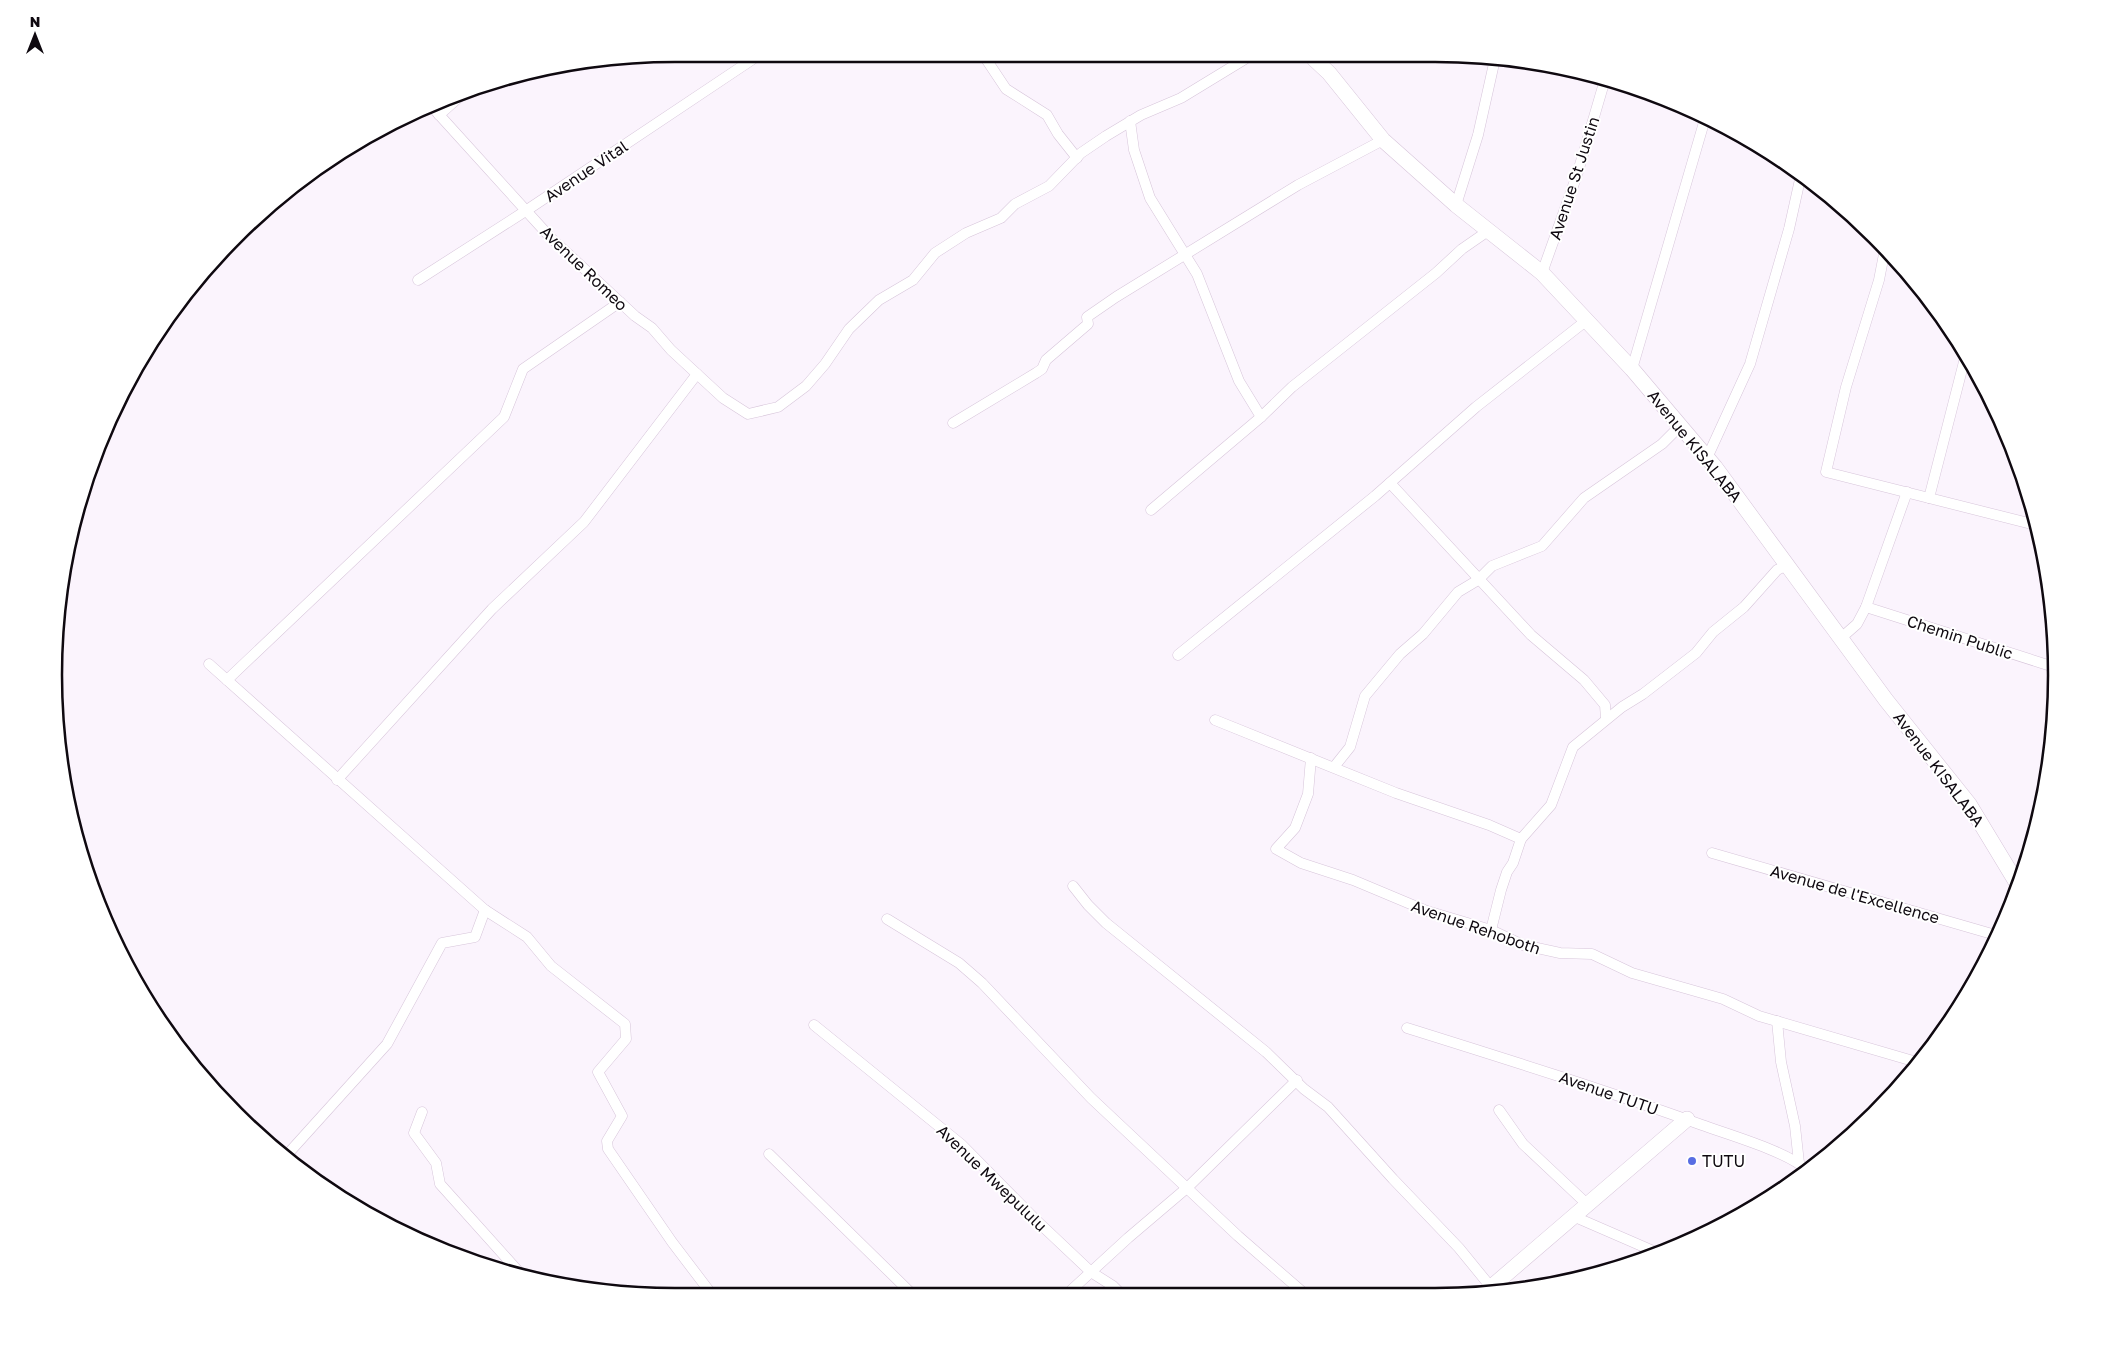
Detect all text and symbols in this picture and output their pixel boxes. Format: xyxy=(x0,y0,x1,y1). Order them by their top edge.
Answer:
north arrow xyxy=(10,10,60,60)
text: N xyxy=(30,13,40,30)
street label: Avenue St Justin xyxy=(1545,114,1603,242)
street label: Avenue Vital xyxy=(541,136,631,206)
street label: Avenue Romeo xyxy=(536,221,632,315)
street label: Avenue KISALABA xyxy=(1644,386,1747,506)
street label: Chemin Public xyxy=(1904,610,2016,664)
street label: Avenue KISALABA xyxy=(1889,708,1989,831)
street label: Avenue de l'Excellence xyxy=(1768,860,1942,928)
street label: Avenue Rehoboth xyxy=(1409,895,1543,959)
street label: Avenue TUTU xyxy=(1557,1067,1661,1119)
street label: Avenue Mwepululu xyxy=(933,1120,1051,1236)
place label: TUTU xyxy=(1702,1151,1745,1171)
marker: TUTU xyxy=(1686,1155,1698,1167)

